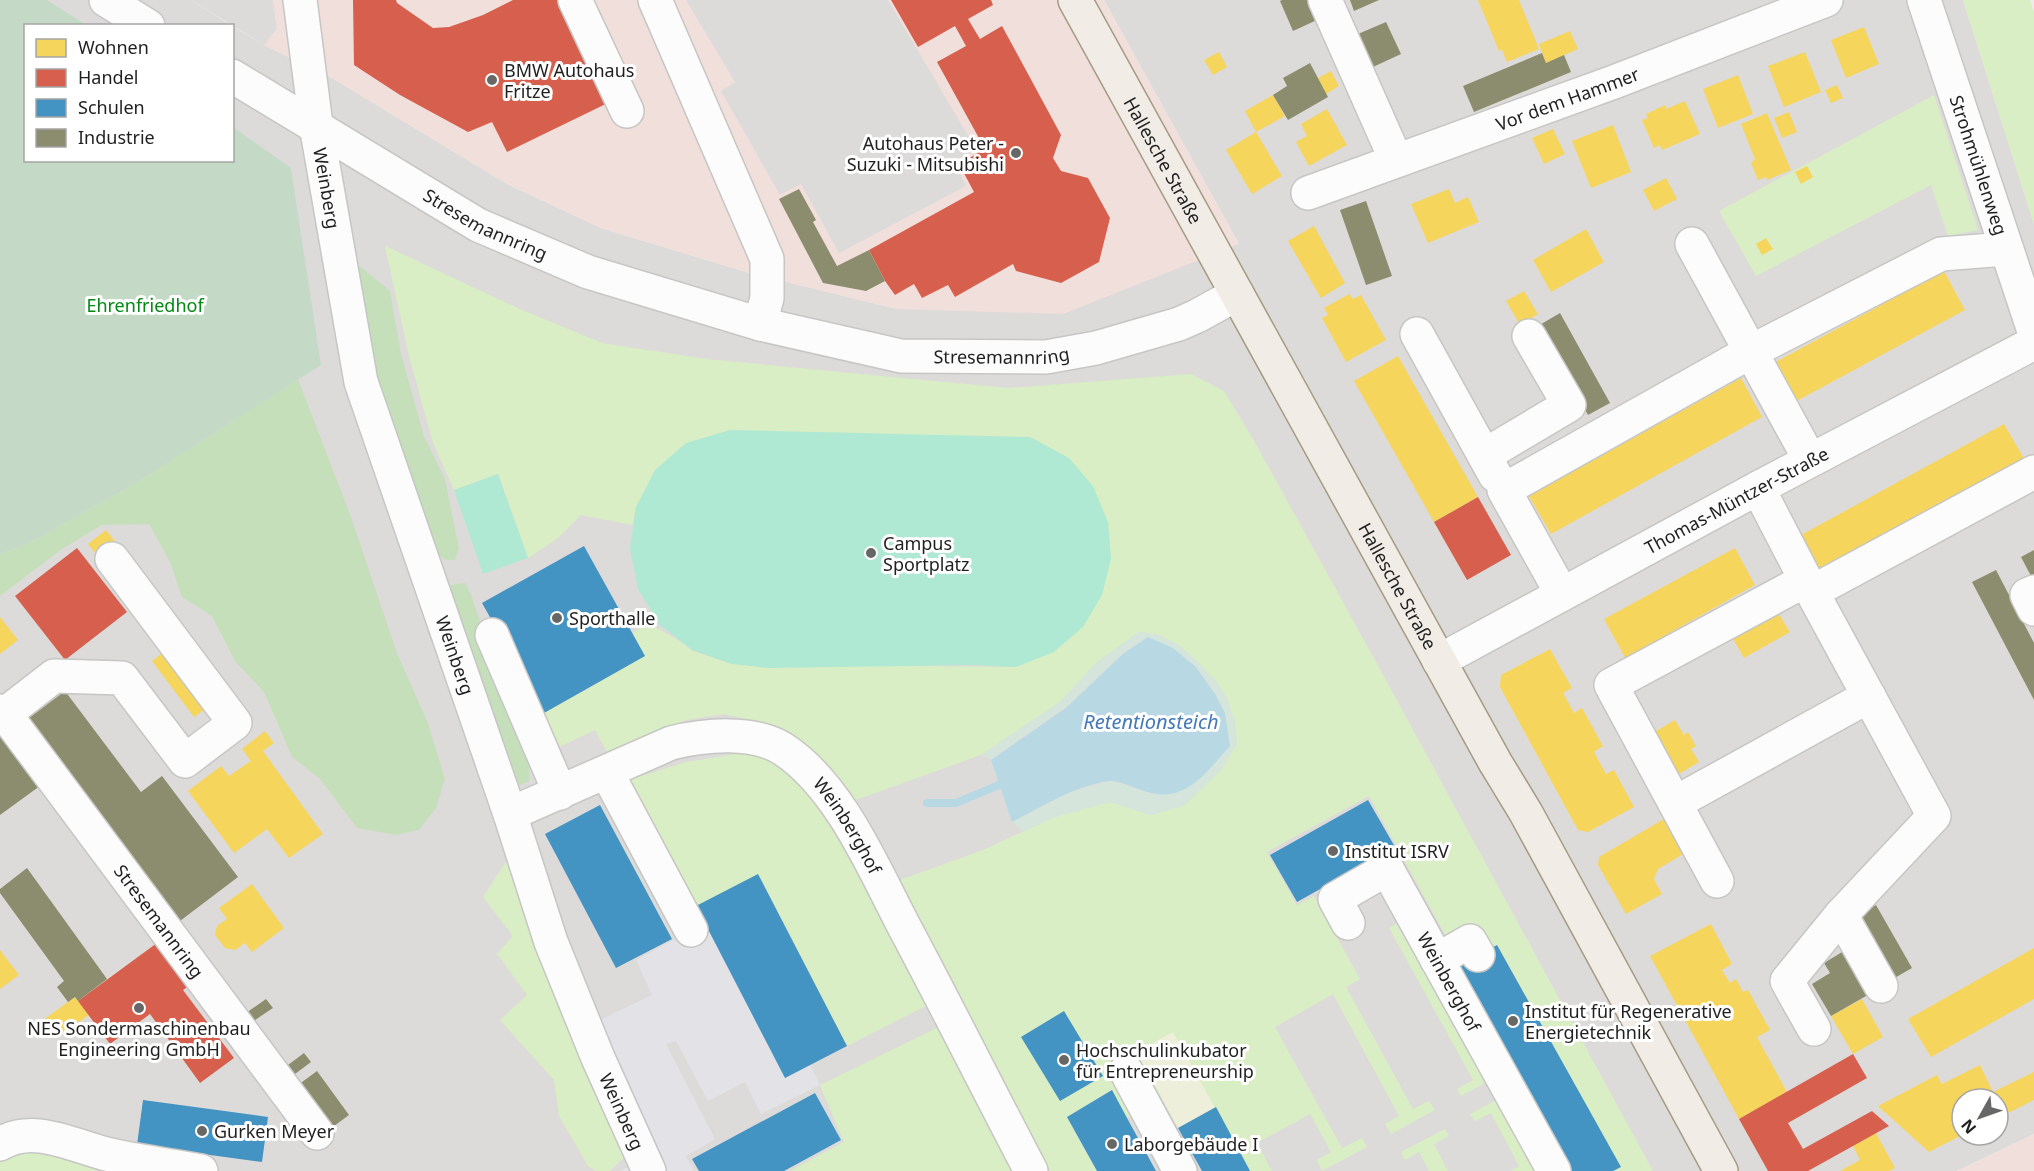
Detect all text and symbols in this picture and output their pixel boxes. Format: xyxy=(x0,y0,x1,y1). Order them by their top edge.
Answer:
legend xyxy=(24,24,234,162)
text: Wohnen xyxy=(78,35,149,59)
place label: BMW Autohaus Fritze xyxy=(504,58,634,103)
street label: Vor dem Hammer xyxy=(1492,61,1643,136)
text: Handel xyxy=(78,65,138,89)
marker: BMW Autohaus Fritze xyxy=(485,73,499,87)
street label: Strohmühlenweg xyxy=(1944,92,2013,238)
street label: Hallesche Straße xyxy=(1119,93,1208,228)
text: Schulen xyxy=(78,95,145,119)
text: Industrie xyxy=(78,125,155,149)
place label: Autohaus Peter - Suzuki - Mitsubishi xyxy=(847,131,1004,176)
street label: Weinberg xyxy=(308,146,346,230)
marker: Autohaus Peter - Suzuki - Mitsubishi xyxy=(1009,146,1023,160)
street label: Stresemannring xyxy=(419,183,551,265)
park label: Ehrenfriedhof xyxy=(86,293,204,317)
street label: Stresemannring xyxy=(933,341,1071,369)
street label: Thomas-Müntzer-Straße xyxy=(1640,441,1832,559)
street label: Hallesche Straße xyxy=(1353,518,1443,654)
place label: Campus Sportplatz xyxy=(883,531,970,576)
marker: Campus Sportplatz xyxy=(864,546,878,560)
place label: Sporthalle xyxy=(569,606,655,630)
marker: Sporthalle xyxy=(550,611,564,625)
street label: Weinberg xyxy=(431,613,480,698)
water label: Retentionsteich xyxy=(1083,708,1219,735)
street label: Weinberghof xyxy=(808,772,888,878)
place label: Institut ISRV xyxy=(1345,839,1449,863)
marker: Institut ISRV xyxy=(1326,844,1340,858)
street label: Stresemannring xyxy=(109,859,209,983)
street label: Weinberghof xyxy=(1412,928,1487,1036)
place label: Institut für Regenerative Energietechnik xyxy=(1525,999,1732,1044)
marker: NES Sondermaschinenbau Engineering GmbH xyxy=(132,1001,146,1015)
marker: Institut für Regenerative Energietechnik xyxy=(1506,1014,1520,1028)
place label: NES Sondermaschinenbau Engineering GmbH xyxy=(27,1016,251,1061)
place label: Hochschulinkubator für Entrepreneurship xyxy=(1076,1038,1254,1083)
marker: Hochschulinkubator für Entrepreneurship xyxy=(1057,1053,1071,1067)
street label: Weinberg xyxy=(594,1069,650,1154)
north arrow xyxy=(1950,1087,2010,1147)
text: N xyxy=(1956,1115,1981,1139)
place label: Gurken Meyer xyxy=(214,1119,335,1143)
marker: Gurken Meyer xyxy=(195,1124,209,1138)
place label: Laborgebäude I xyxy=(1124,1132,1258,1156)
marker: Laborgebäude I xyxy=(1105,1137,1119,1151)

